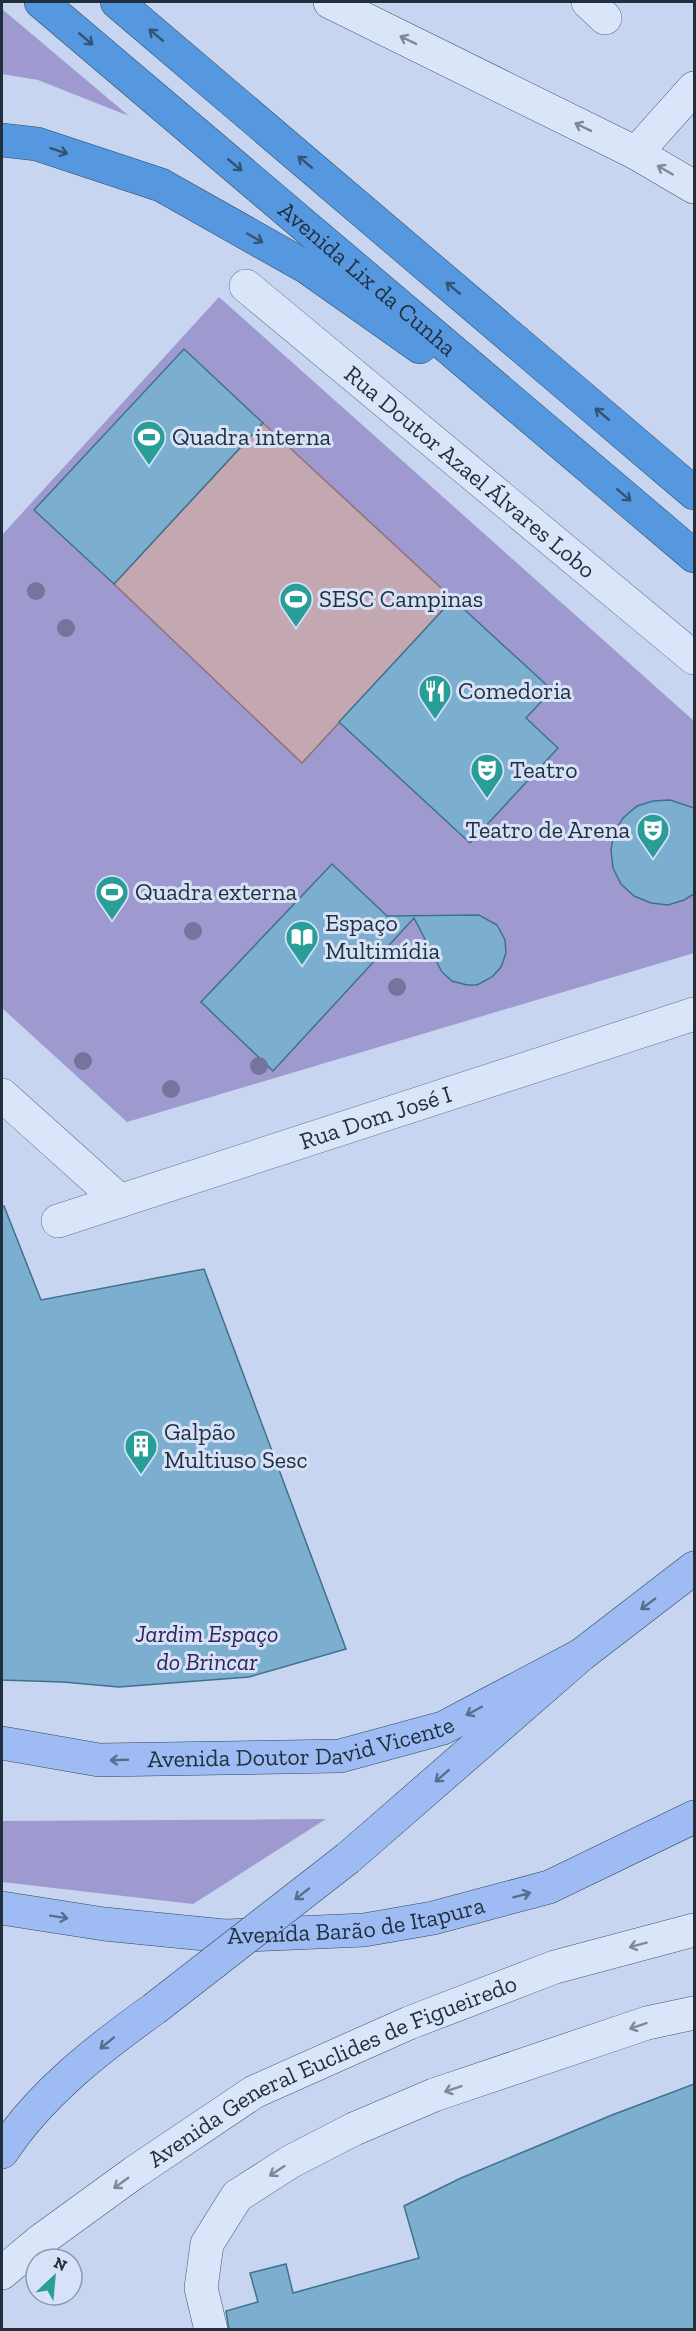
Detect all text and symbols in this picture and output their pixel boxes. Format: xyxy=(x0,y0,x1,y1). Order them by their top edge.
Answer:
one-way arrow xyxy=(148,29,164,42)
one-way arrow xyxy=(78,32,93,46)
one-way arrow xyxy=(400,34,418,46)
one-way arrow xyxy=(575,121,593,132)
one-way arrow xyxy=(49,146,68,157)
one-way arrow xyxy=(297,155,313,168)
one-way arrow xyxy=(227,158,242,172)
one-way arrow xyxy=(657,164,674,176)
street label: Avenida Lix da Cunha xyxy=(273,195,463,362)
one-way arrow xyxy=(246,232,263,244)
one-way arrow xyxy=(446,281,461,295)
street label: Rua Doutor Azael Álvares Lobo xyxy=(339,359,602,584)
one-way arrow xyxy=(594,408,610,421)
sports icon: Quadra interna xyxy=(131,419,167,466)
place label: Quadra interna xyxy=(172,422,332,451)
one-way arrow xyxy=(616,488,631,502)
sports icon: SESC Campinas xyxy=(278,581,314,628)
place label: SESC Campinas xyxy=(319,584,483,613)
restaurant icon: Comedoria xyxy=(417,673,453,720)
place label: Comedoria xyxy=(458,676,572,705)
theatre icon: Teatro xyxy=(469,752,505,799)
place label: Teatro xyxy=(510,755,578,784)
theatre icon: Teatro de Arena xyxy=(635,812,671,859)
place label: Teatro de Arena xyxy=(466,815,630,844)
sports icon: Quadra externa xyxy=(94,874,130,921)
place label: Quadra externa xyxy=(135,877,297,906)
place label: Espaço Multimídia xyxy=(325,908,440,965)
library icon: Espaço Multimídia xyxy=(284,919,320,966)
street label: Rua Dom José I xyxy=(296,1079,455,1155)
place label: Galpão Multiuso Sesc xyxy=(164,1417,308,1474)
building icon: Galpão Multiuso Sesc xyxy=(123,1428,159,1475)
one-way arrow xyxy=(640,1597,656,1610)
park label: Jardim Espaço do Brincar xyxy=(134,1619,279,1676)
one-way arrow xyxy=(465,1706,483,1717)
street label: Avenida Doutor David Vicente xyxy=(147,1710,459,1773)
one-way arrow xyxy=(109,1754,129,1765)
one-way arrow xyxy=(435,1769,450,1783)
one-way arrow xyxy=(294,1888,310,1901)
one-way arrow xyxy=(512,1888,531,1900)
street label: Avenida Barão de Itapura xyxy=(227,1890,488,1950)
one-way arrow xyxy=(49,1912,69,1923)
one-way arrow xyxy=(629,1940,648,1952)
street label: Avenida General Euclides de Figueiredo xyxy=(142,1968,521,2173)
one-way arrow xyxy=(628,2021,647,2032)
one-way arrow xyxy=(99,2037,115,2050)
one-way arrow xyxy=(444,2084,463,2095)
one-way arrow xyxy=(269,2165,285,2177)
one-way arrow xyxy=(113,2177,129,2189)
north arrow xyxy=(24,2247,84,2307)
text: N xyxy=(51,2253,70,2275)

